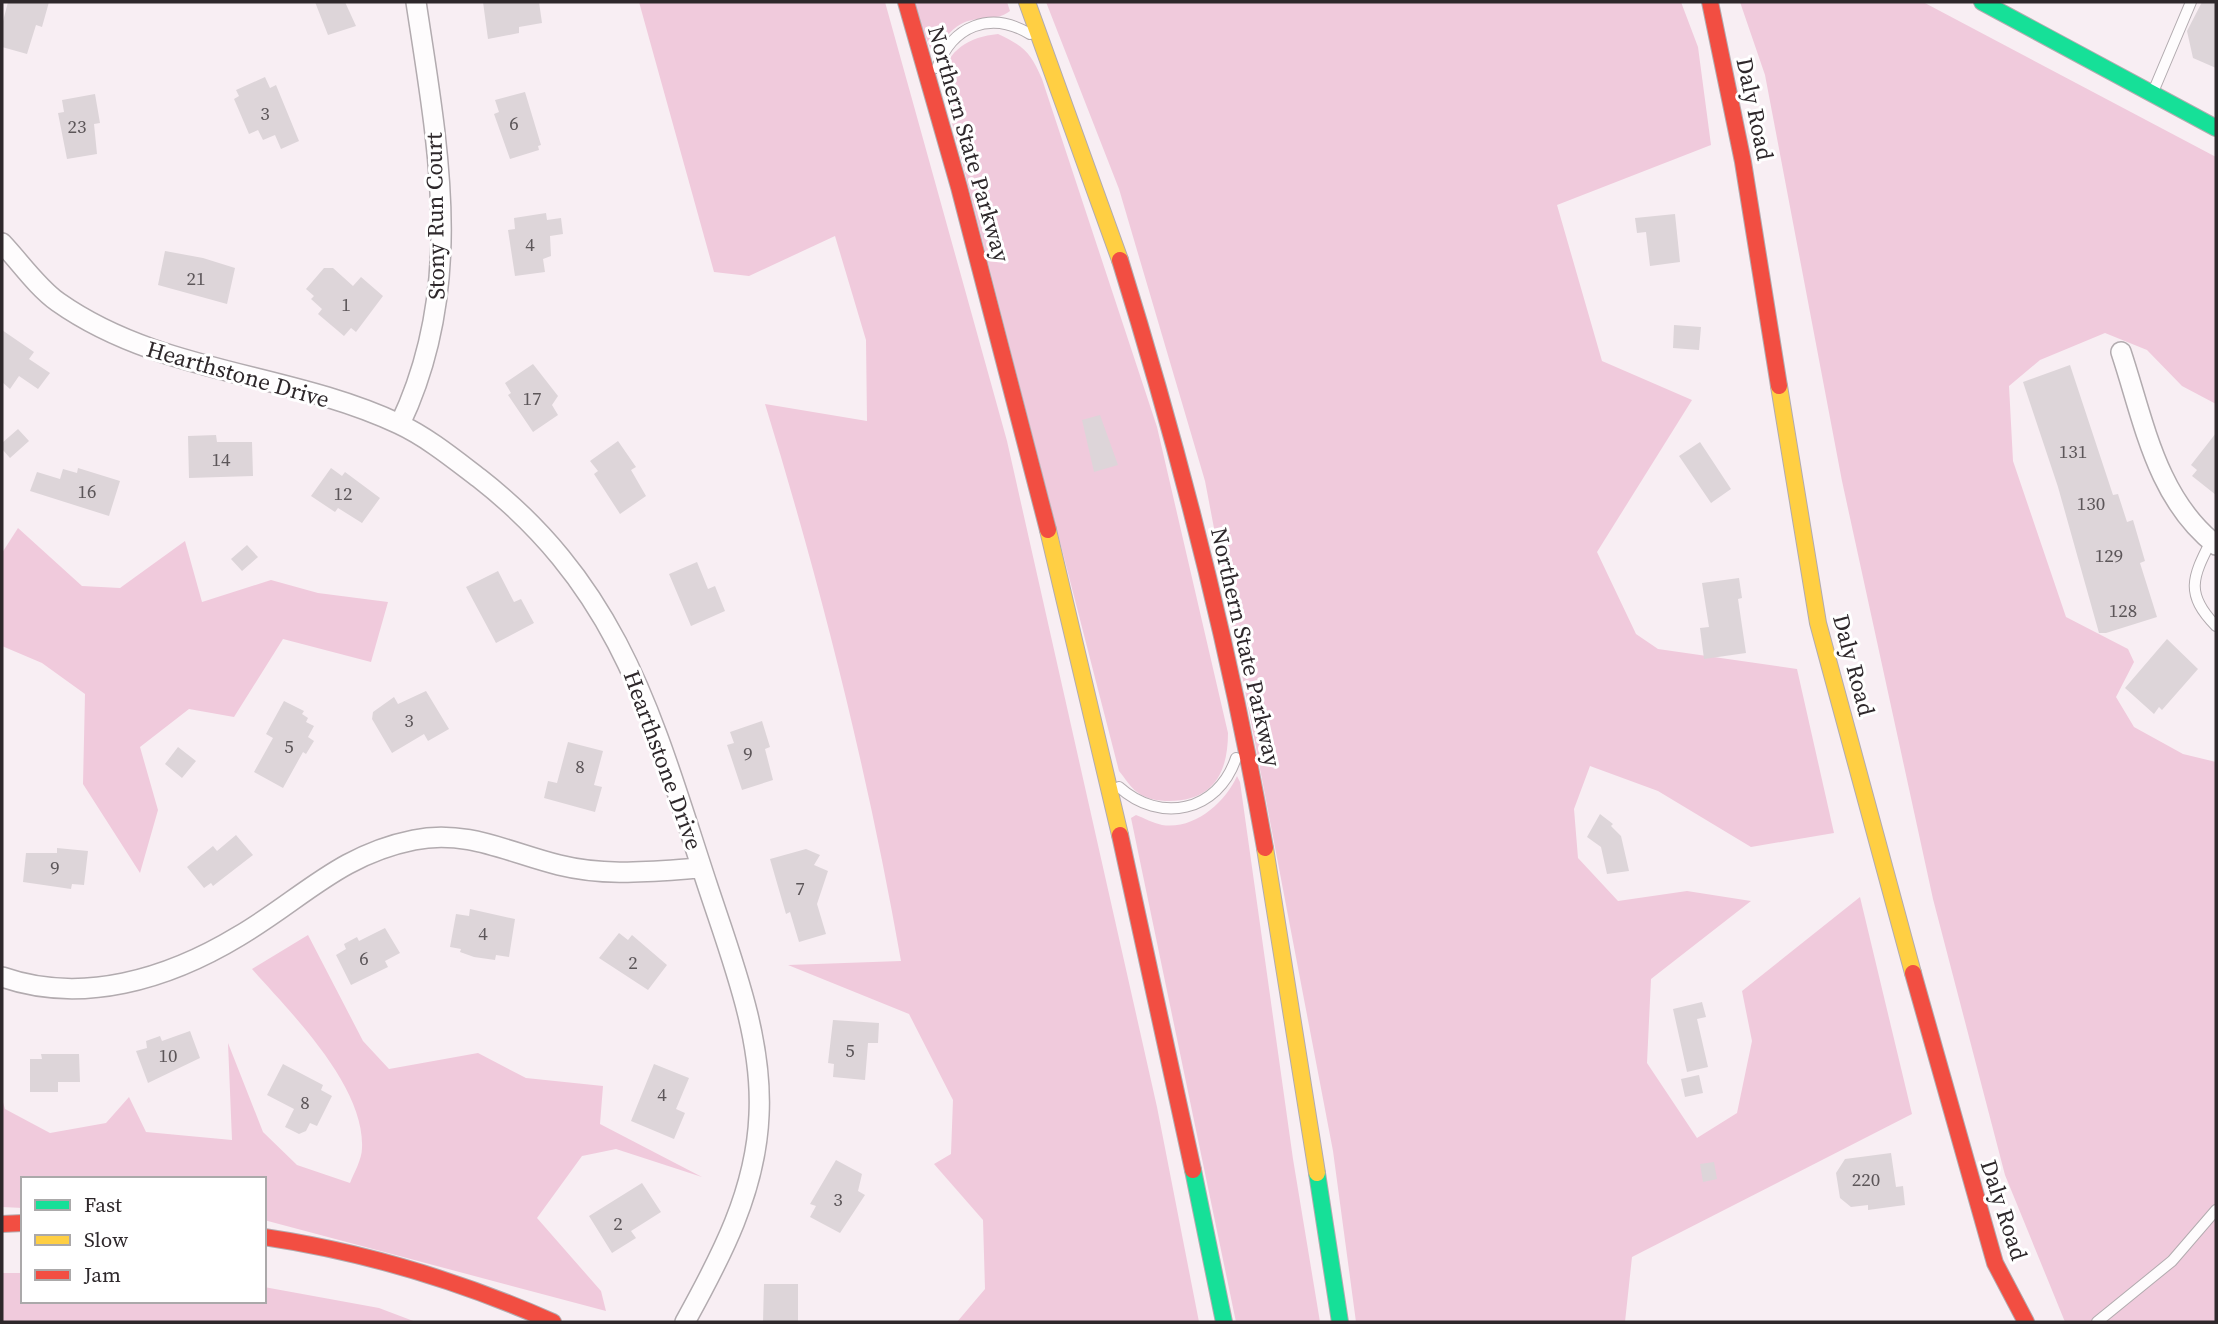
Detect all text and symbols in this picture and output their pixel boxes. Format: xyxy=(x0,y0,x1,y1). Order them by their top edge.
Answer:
street label: Northern State Parkway xyxy=(920,22,1018,266)
street label: Daly Road xyxy=(1729,55,1781,163)
house number: 3 xyxy=(260,100,270,126)
house number: 6 xyxy=(509,110,519,136)
house number: 23 xyxy=(67,113,87,139)
street label: Stony Run Court xyxy=(418,132,452,300)
house number: 4 xyxy=(525,231,535,257)
house number: 21 xyxy=(186,265,206,291)
house number: 1 xyxy=(341,291,351,317)
street label: Hearthstone Drive xyxy=(143,333,333,415)
house number: 17 xyxy=(522,385,542,411)
house number: 131 xyxy=(2059,438,2087,464)
house number: 14 xyxy=(211,446,231,472)
house number: 16 xyxy=(77,478,97,504)
house number: 12 xyxy=(333,480,353,506)
house number: 130 xyxy=(2077,490,2105,516)
street label: Northern State Parkway xyxy=(1203,524,1289,770)
house number: 129 xyxy=(2095,542,2123,568)
house number: 128 xyxy=(2109,597,2137,623)
street label: Daly Road xyxy=(1825,611,1883,719)
street label: Hearthstone Drive xyxy=(616,666,710,854)
house number: 3 xyxy=(404,707,414,733)
house number: 5 xyxy=(284,733,294,759)
house number: 9 xyxy=(743,740,753,766)
house number: 8 xyxy=(575,753,585,779)
house number: 9 xyxy=(50,854,60,880)
house number: 7 xyxy=(795,875,805,901)
house number: 4 xyxy=(478,920,488,946)
house number: 6 xyxy=(359,945,369,971)
house number: 2 xyxy=(628,949,638,975)
house number: 5 xyxy=(845,1037,855,1063)
house number: 10 xyxy=(158,1042,178,1068)
house number: 4 xyxy=(657,1081,667,1107)
house number: 8 xyxy=(300,1089,310,1115)
street label: Daly Road xyxy=(1973,1156,2035,1264)
house number: 220 xyxy=(1852,1166,1880,1192)
legend xyxy=(21,1177,266,1303)
house number: 3 xyxy=(833,1186,843,1212)
text: Fast xyxy=(84,1190,122,1219)
house number: 2 xyxy=(613,1210,623,1236)
text: Slow xyxy=(84,1225,128,1254)
text: Jam xyxy=(83,1260,121,1289)

